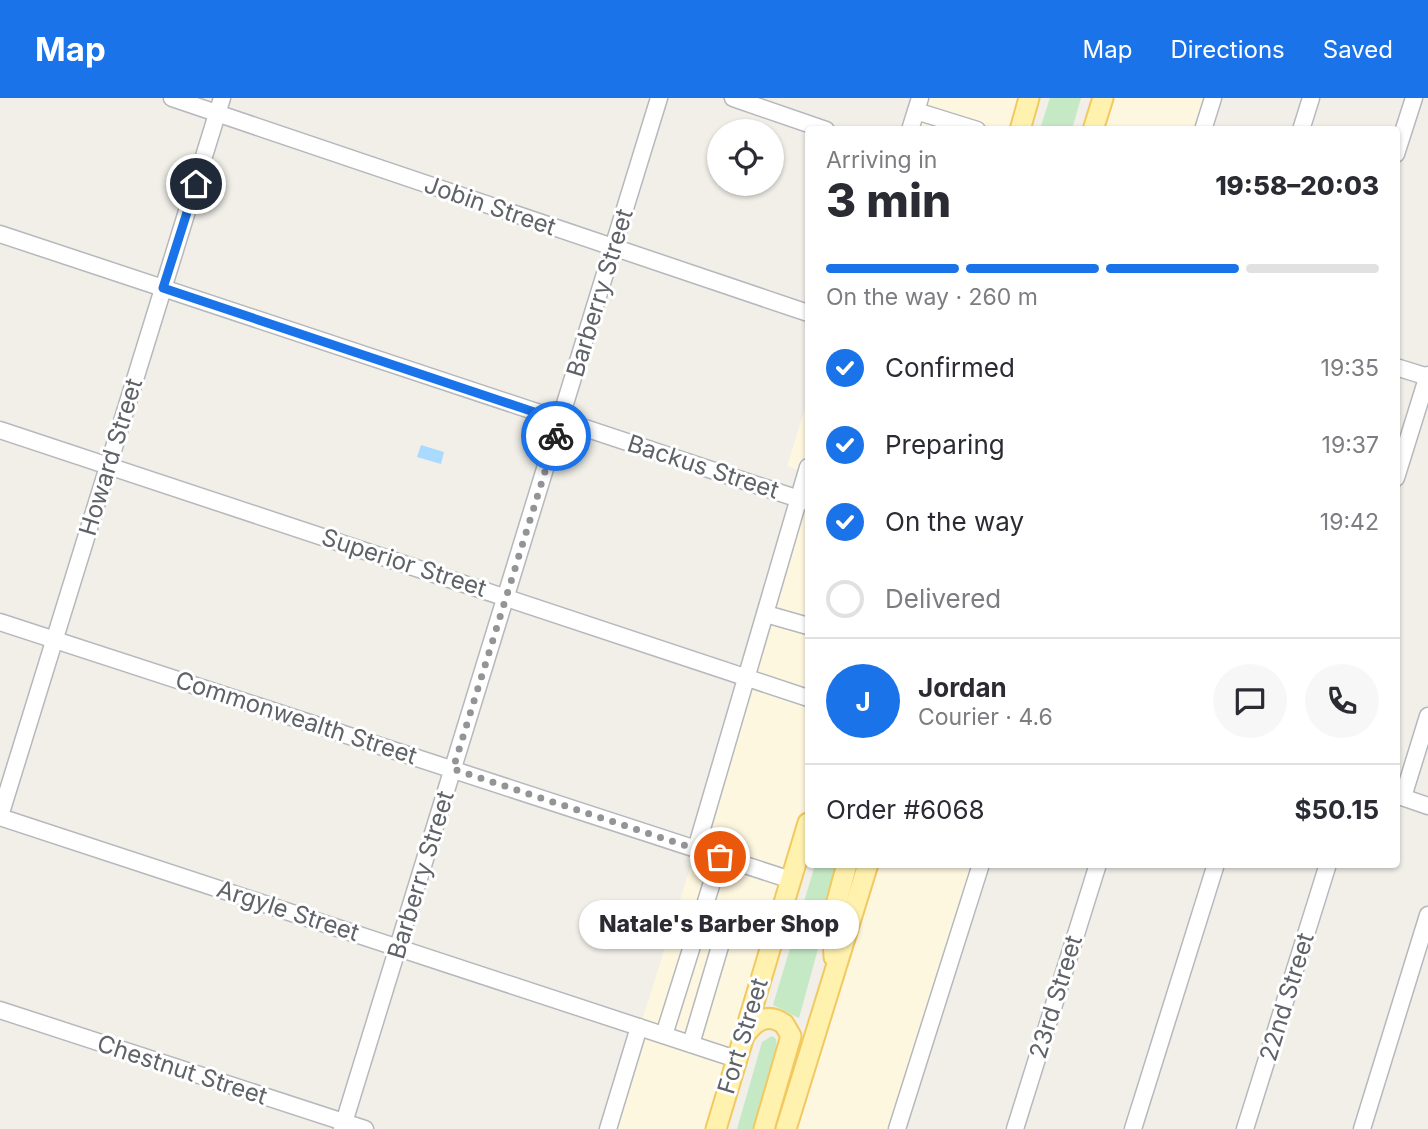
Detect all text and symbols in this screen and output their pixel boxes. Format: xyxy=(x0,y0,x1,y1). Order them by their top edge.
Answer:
text: Map xyxy=(35,29,106,69)
text: Map xyxy=(1083,35,1132,64)
text: Directions xyxy=(1170,35,1285,64)
text: Saved xyxy=(1323,35,1393,64)
map controls xyxy=(707,119,784,196)
button: locate xyxy=(707,119,784,196)
text: Arriving in xyxy=(826,146,937,174)
pin xyxy=(166,154,226,214)
icon: home xyxy=(177,165,215,203)
street label: Jobin Street xyxy=(421,169,560,242)
text: 19:58–20:03 xyxy=(1215,170,1379,201)
text: 3 min xyxy=(826,172,951,228)
street label: Barberry Street xyxy=(560,205,639,380)
text: On the way · 260 m xyxy=(826,283,1038,311)
icon: check xyxy=(826,349,864,387)
text: Confirmed xyxy=(885,352,1015,383)
text: 19:35 xyxy=(1321,354,1379,382)
street label: Howard Street xyxy=(73,375,148,539)
courier xyxy=(521,401,591,471)
icon: bike xyxy=(537,417,575,455)
icon: check xyxy=(826,426,864,464)
street label: Backus Street xyxy=(624,428,783,505)
text: Preparing xyxy=(885,429,1005,460)
text: 19:37 xyxy=(1322,431,1379,459)
icon: check xyxy=(826,503,864,541)
text: On the way xyxy=(885,506,1024,537)
text: 19:42 xyxy=(1320,508,1379,536)
street label: Superior Street xyxy=(318,522,490,603)
text: Delivered xyxy=(885,583,1001,614)
button: chat xyxy=(1213,664,1287,738)
button: phone xyxy=(1305,664,1379,738)
street label: Commonwealth Street xyxy=(172,665,421,770)
text: Jordan xyxy=(918,672,1007,703)
text: J xyxy=(855,686,871,717)
text: Courier · 4.6 xyxy=(918,703,1053,731)
street label: Barberry Street xyxy=(381,787,460,962)
text: Order #6068 xyxy=(826,794,985,825)
text: $50.15 xyxy=(1294,794,1379,825)
pin xyxy=(690,827,750,887)
icon: bag xyxy=(701,838,739,876)
street label: Argyle Street xyxy=(213,874,363,947)
callout: Natale's Barber Shop xyxy=(580,899,860,948)
text: Natale's Barber Shop xyxy=(599,910,839,938)
street label: 22nd Street xyxy=(1253,929,1320,1065)
street label: 23rd Street xyxy=(1023,932,1088,1062)
street label: Fort Street xyxy=(711,974,774,1097)
street label: Chestnut Street xyxy=(94,1028,271,1111)

